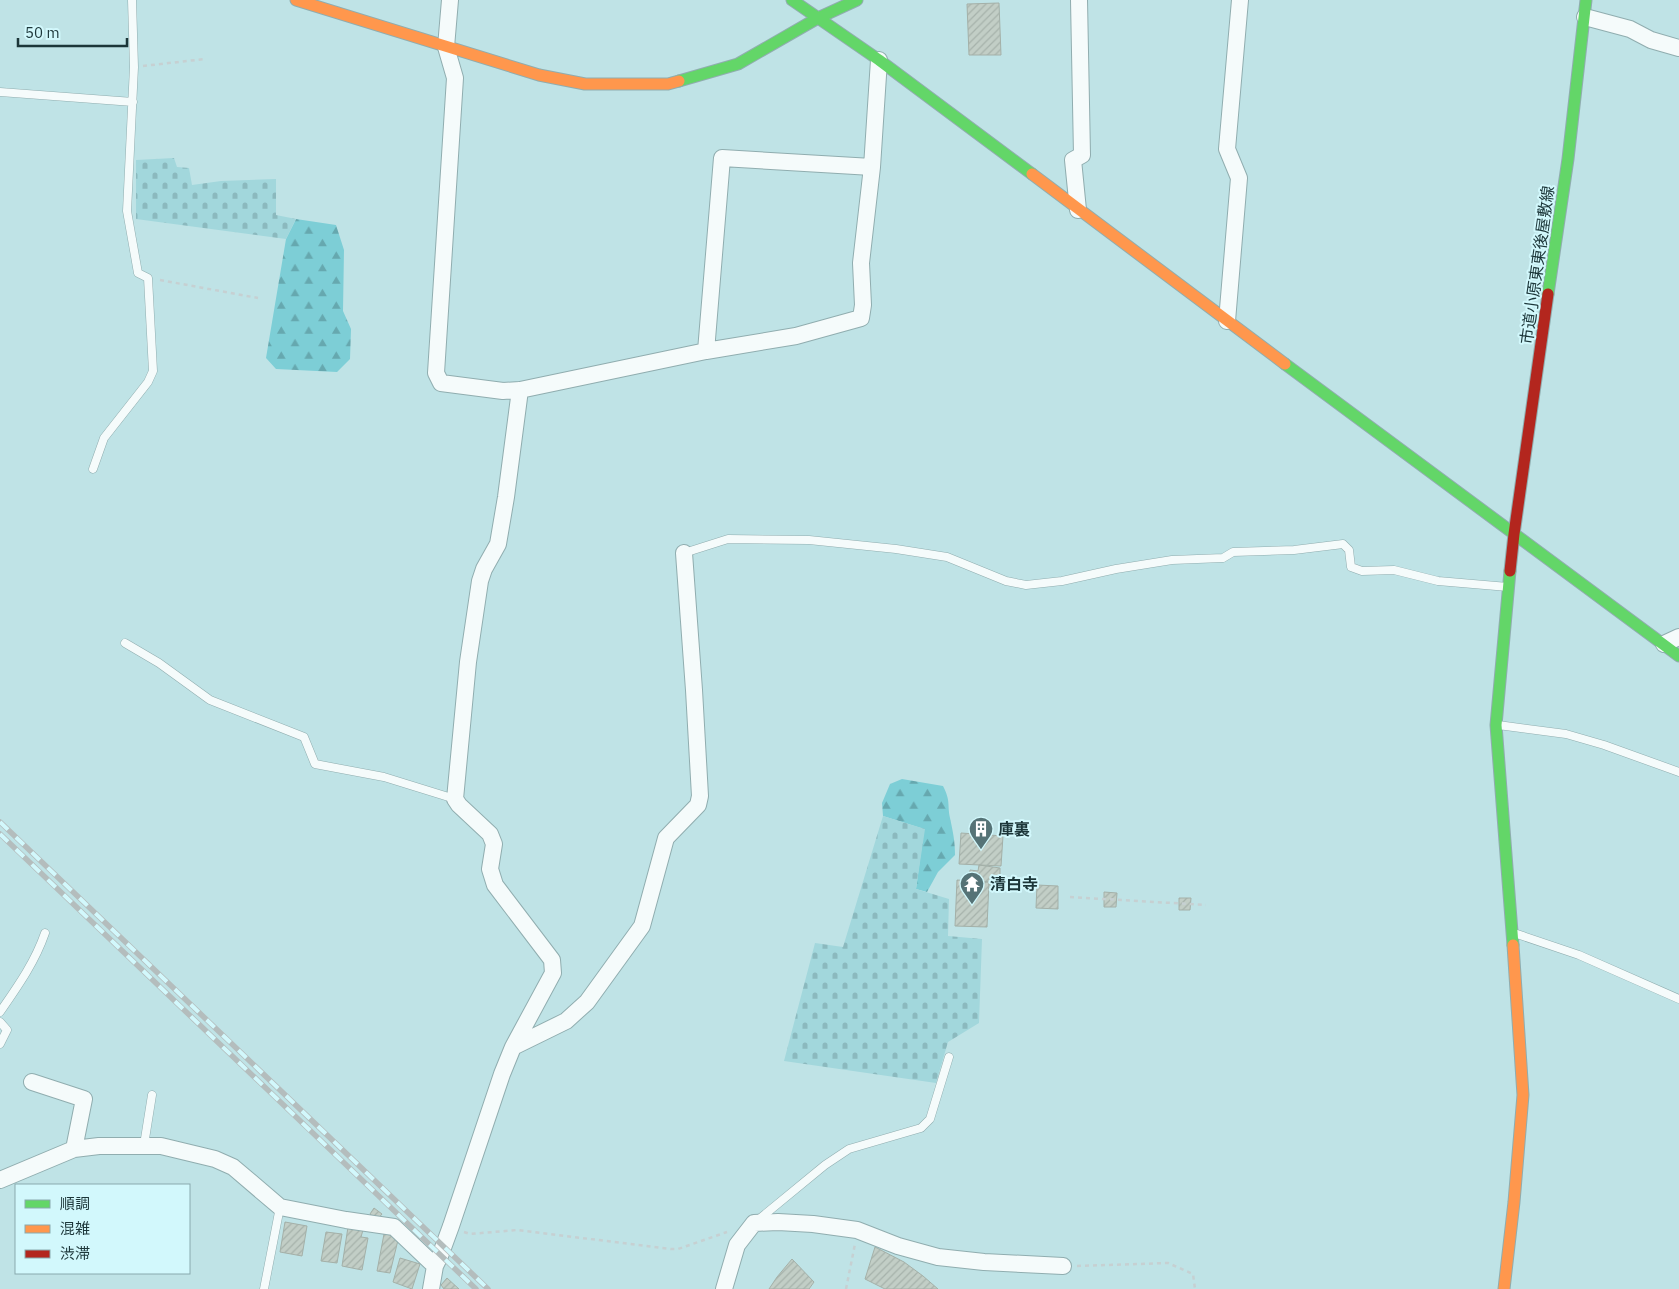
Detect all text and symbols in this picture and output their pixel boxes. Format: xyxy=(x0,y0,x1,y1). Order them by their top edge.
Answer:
scale bar xyxy=(18,15,126,47)
text: 50 m xyxy=(25,23,60,42)
street label: 市道小原東東後屋敷線 xyxy=(1516,184,1558,346)
building icon: 庫裏 xyxy=(968,816,994,850)
place label: 庫裏 xyxy=(998,819,1030,839)
temple icon: 清白寺 xyxy=(959,871,985,905)
place label: 清白寺 xyxy=(990,874,1038,894)
legend xyxy=(15,1184,190,1274)
text: 順調 xyxy=(60,1194,90,1213)
text: 混雑 xyxy=(60,1219,90,1238)
text: 渋滞 xyxy=(60,1244,90,1263)

